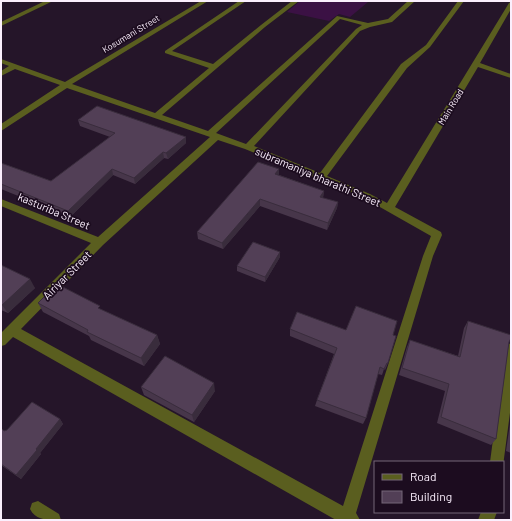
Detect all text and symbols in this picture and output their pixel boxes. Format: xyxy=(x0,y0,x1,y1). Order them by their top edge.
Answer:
street label: Kosumani Street xyxy=(100,12,161,55)
street label: Main Road xyxy=(436,87,466,127)
street label: subramaniya bharathi Street xyxy=(253,144,383,209)
street label: kasturiba Street xyxy=(16,190,92,232)
street label: Airiyar Street xyxy=(40,248,94,302)
legend xyxy=(374,461,504,513)
text: Road xyxy=(410,469,437,483)
text: Building xyxy=(410,489,452,503)

